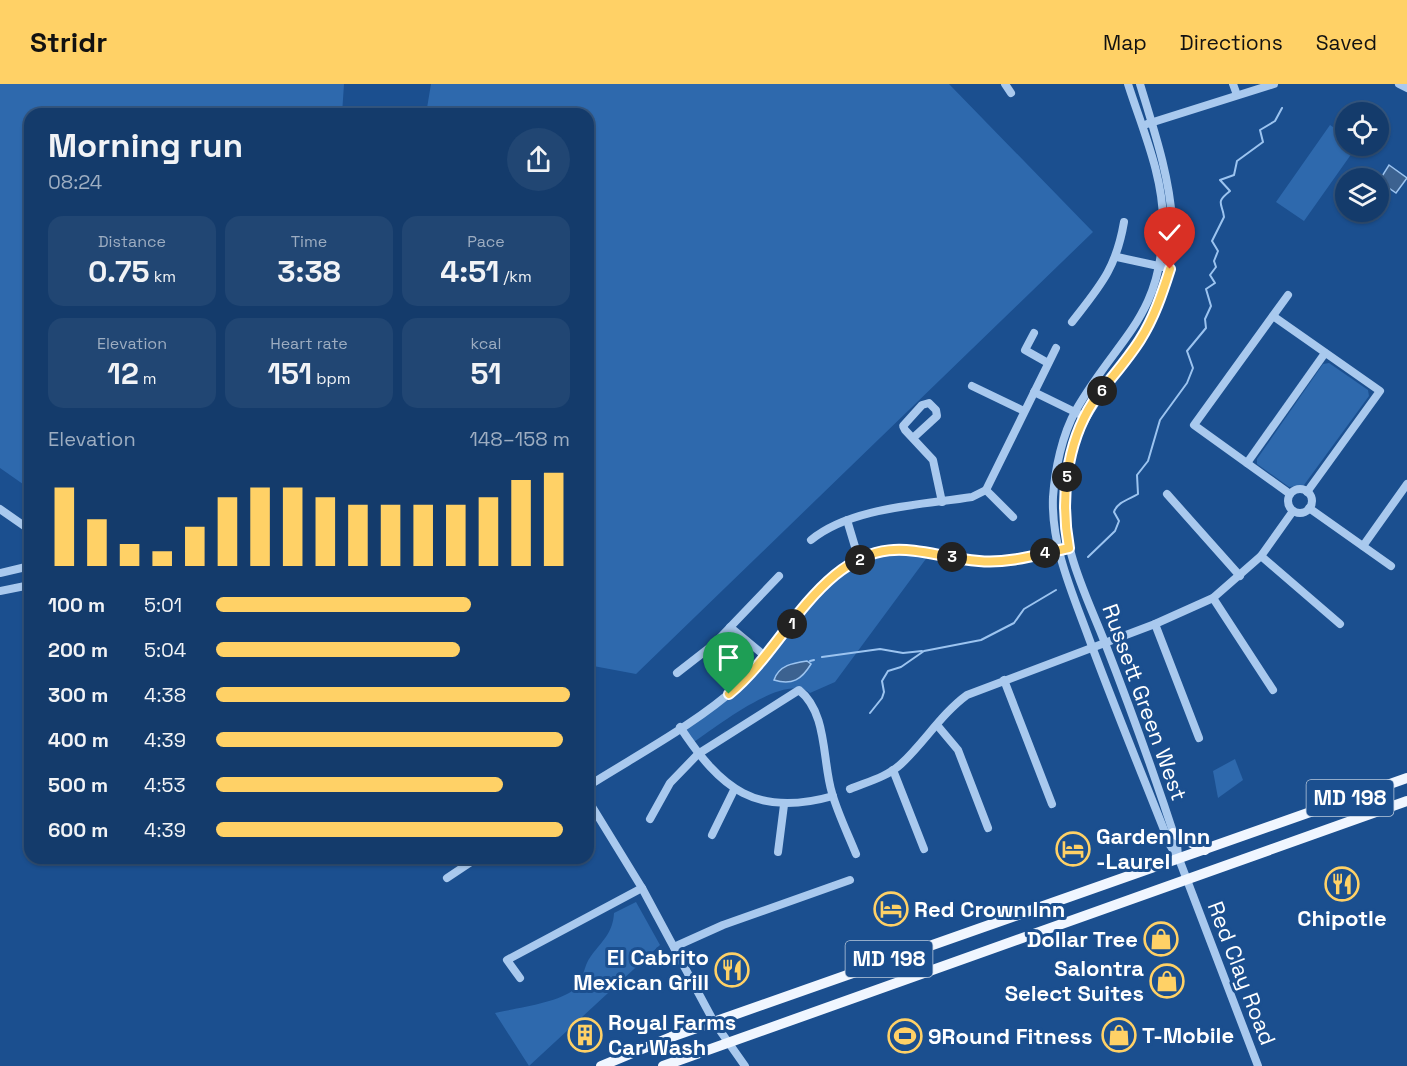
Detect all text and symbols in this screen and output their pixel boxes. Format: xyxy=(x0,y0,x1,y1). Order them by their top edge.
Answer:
text: Stridr xyxy=(30,24,107,60)
text: Map xyxy=(1103,29,1147,56)
text: Directions xyxy=(1180,29,1283,56)
text: Saved xyxy=(1316,29,1377,56)
map controls xyxy=(1335,102,1389,222)
button: locate xyxy=(1335,102,1389,156)
text: Morning run xyxy=(48,125,243,167)
button: share xyxy=(507,128,570,191)
button: layers xyxy=(1335,168,1389,222)
text: 08:24 xyxy=(48,169,102,195)
pin xyxy=(1144,207,1195,269)
icon: check xyxy=(1153,216,1186,249)
text: Distance xyxy=(98,231,166,252)
text: Time xyxy=(291,231,327,252)
text: Pace xyxy=(467,231,505,252)
text: 0.75 xyxy=(88,252,150,291)
text: 3:38 xyxy=(277,252,341,291)
text: 4:51 xyxy=(440,252,499,291)
text: km xyxy=(150,266,176,287)
text: /km xyxy=(499,266,532,287)
text: Elevation xyxy=(97,333,167,354)
text: Heart rate xyxy=(270,333,348,354)
text: kcal xyxy=(471,333,501,354)
text: 12 xyxy=(107,354,139,393)
text: 151 xyxy=(267,354,312,393)
text: 51 xyxy=(470,354,502,393)
text: m xyxy=(139,368,157,389)
text: bpm xyxy=(312,368,351,389)
pin: 6 xyxy=(1087,376,1117,406)
text: 6 xyxy=(1097,380,1107,401)
text: Elevation xyxy=(48,426,136,452)
text: 148–158 m xyxy=(469,426,570,452)
pin: 5 xyxy=(1052,462,1082,492)
text: 5 xyxy=(1062,466,1072,487)
pin: 4 xyxy=(1030,538,1060,568)
pin: 3 xyxy=(937,542,967,572)
text: 4 xyxy=(1040,542,1050,563)
pin: 2 xyxy=(845,545,875,575)
text: 3 xyxy=(947,546,957,567)
text: 2 xyxy=(855,549,865,570)
text: 100 m xyxy=(48,592,105,618)
text: 5:01 xyxy=(144,592,182,618)
street label: Russett Green West xyxy=(1096,600,1194,804)
pin: 1 xyxy=(777,609,807,639)
text: 1 xyxy=(788,613,796,634)
pin xyxy=(703,632,754,694)
text: 200 m xyxy=(48,637,108,663)
text: 5:04 xyxy=(144,637,186,663)
icon: arrive xyxy=(712,641,745,674)
text: 300 m xyxy=(48,682,108,708)
text: 4:38 xyxy=(144,682,186,708)
text: 400 m xyxy=(48,727,109,753)
text: 4:39 xyxy=(144,727,186,753)
text: 500 m xyxy=(48,772,108,798)
text: 4:53 xyxy=(144,772,186,798)
road number: MD 198 xyxy=(1306,780,1394,816)
text: 600 m xyxy=(48,817,108,843)
text: 4:39 xyxy=(144,817,186,843)
place label: Garden Inn -Laurel xyxy=(1096,822,1210,875)
hotel icon: Garden Inn -Laurel xyxy=(1055,831,1091,867)
restaurant icon: Chipotle xyxy=(1324,866,1360,902)
hotel icon: Red Crown Inn xyxy=(873,891,909,927)
place label: Red Crown Inn xyxy=(914,895,1065,923)
street label: Red Clay Road xyxy=(1202,897,1282,1049)
place label: Chipotle xyxy=(1297,904,1387,932)
shop icon: Dollar Tree xyxy=(1143,921,1179,957)
place label: Dollar Tree xyxy=(1027,925,1138,953)
road number: MD 198 xyxy=(846,941,932,977)
place label: El Cabrito Mexican Grill xyxy=(573,943,709,996)
restaurant icon: El Cabrito Mexican Grill xyxy=(714,952,750,988)
place label: Salontra Select Suites xyxy=(1005,954,1144,1007)
shop icon: Salontra Select Suites xyxy=(1149,963,1185,999)
place label: Royal Farms Car Wash xyxy=(608,1008,736,1061)
building icon: Royal Farms Car Wash xyxy=(567,1017,603,1053)
shop icon: T-Mobile xyxy=(1101,1017,1137,1053)
sports icon: 9Round Fitness xyxy=(887,1018,923,1054)
place label: T-Mobile xyxy=(1142,1021,1234,1049)
place label: 9Round Fitness xyxy=(928,1022,1093,1050)

